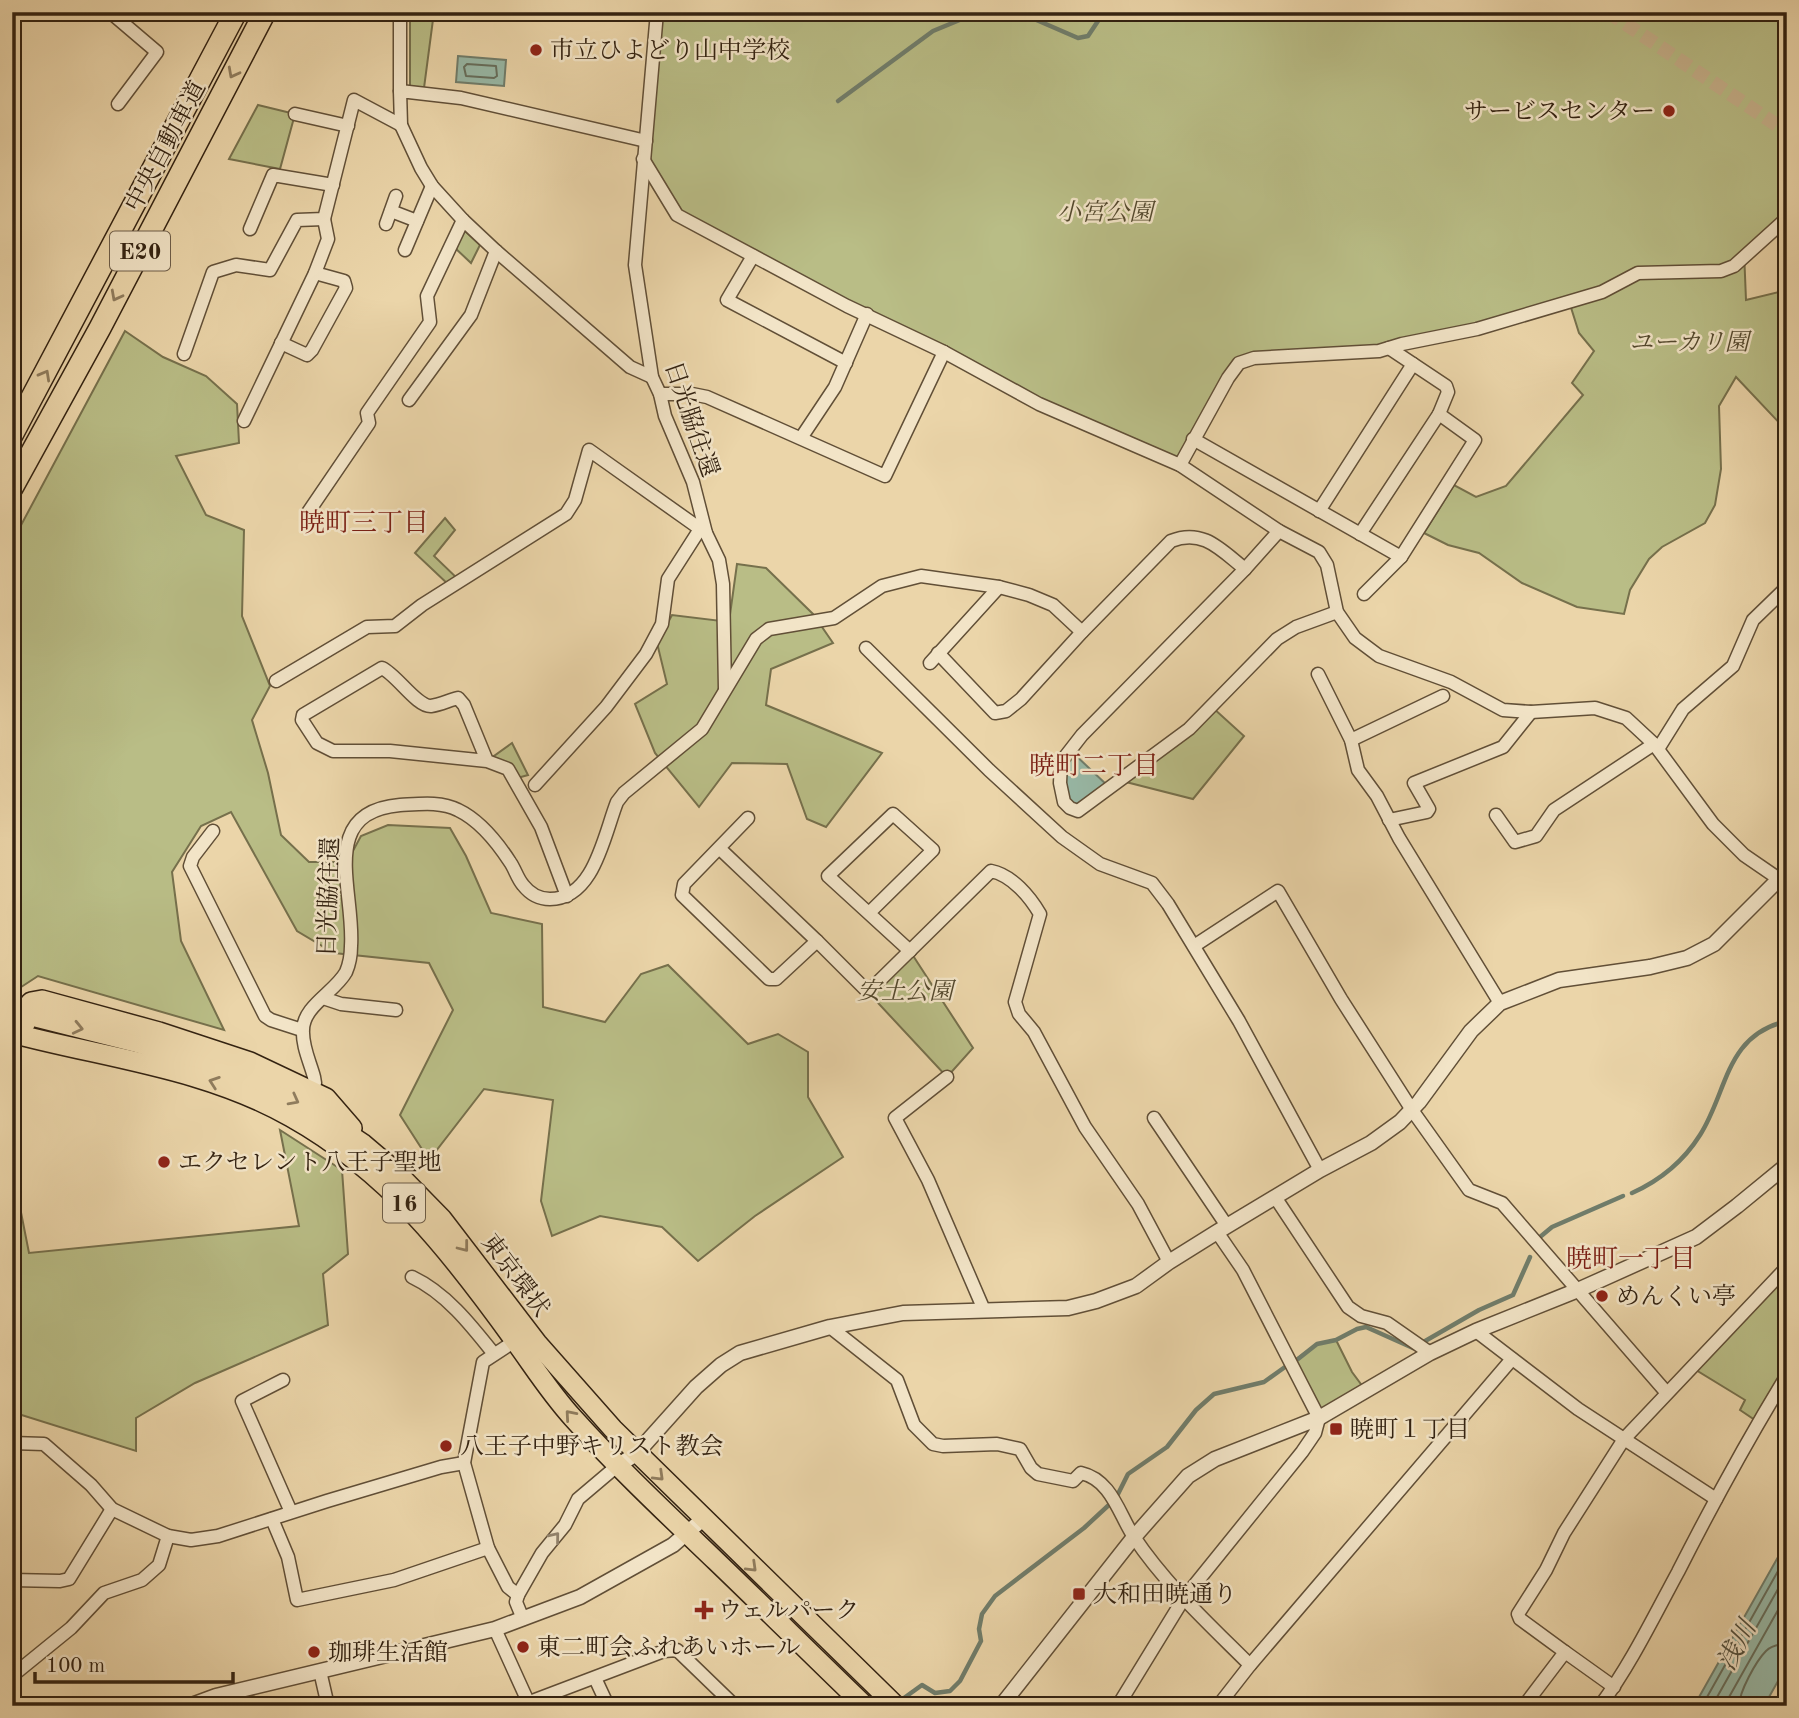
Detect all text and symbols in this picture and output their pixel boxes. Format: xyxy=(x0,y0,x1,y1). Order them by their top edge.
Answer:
place label: 市立ひよどり山中学校 xyxy=(550,37,790,64)
marker: 市立ひよどり山中学校 xyxy=(528,42,544,58)
one-way arrow xyxy=(228,66,241,78)
street label: 中央自動車道 xyxy=(120,76,211,216)
place label: サービスセンター xyxy=(1464,100,1655,125)
marker: サービスセンター xyxy=(1661,103,1677,119)
park label: 小宮公園 xyxy=(1057,199,1157,226)
road number: E20 xyxy=(110,232,170,270)
one-way arrow xyxy=(111,289,125,301)
park label: ユーカリ園 xyxy=(1629,330,1753,356)
street label: 日光脇往還 xyxy=(659,358,724,480)
one-way arrow xyxy=(37,370,50,382)
district label: 暁町三丁目 xyxy=(299,509,429,537)
district label: 暁町二丁目 xyxy=(1029,752,1159,780)
street label: 日光脇往還 xyxy=(313,837,344,957)
park label: 安土公園 xyxy=(857,978,957,1005)
one-way arrow xyxy=(72,1020,84,1034)
one-way arrow xyxy=(208,1076,220,1090)
one-way arrow xyxy=(286,1091,299,1105)
place label: エクセレント八王子聖地 xyxy=(178,1149,441,1176)
marker: エクセレント八王子聖地 xyxy=(156,1154,172,1170)
road number: 16 xyxy=(383,1184,425,1222)
street label: 東京環状 xyxy=(476,1229,555,1322)
one-way arrow xyxy=(456,1240,469,1252)
district label: 暁町一丁目 xyxy=(1566,1245,1696,1273)
place label: めんくい亭 xyxy=(1616,1283,1736,1310)
marker: めんくい亭 xyxy=(1594,1288,1610,1304)
one-way arrow xyxy=(566,1410,578,1423)
place label: 暁町１丁目 xyxy=(1350,1416,1470,1443)
marker: 暁町１丁目 xyxy=(1328,1421,1344,1437)
place label: 八王子中野キリスト教会 xyxy=(460,1433,724,1460)
marker: 八王子中野キリスト教会 xyxy=(438,1438,454,1454)
one-way arrow xyxy=(651,1468,663,1480)
one-way arrow xyxy=(546,1533,559,1545)
one-way arrow xyxy=(743,1558,756,1571)
place label: 大和田暁通り xyxy=(1093,1581,1237,1608)
marker: 大和田暁通り xyxy=(1071,1586,1087,1602)
place label: ウェルパーク xyxy=(718,1599,859,1624)
marker: ウェルパーク xyxy=(696,1602,712,1618)
water label: 浅川 xyxy=(1712,1613,1763,1675)
place label: 東二町会ふれあいホール xyxy=(537,1634,801,1661)
place label: 珈琲生活館 xyxy=(328,1639,448,1666)
marker: 東二町会ふれあいホール xyxy=(515,1639,531,1655)
scale bar xyxy=(35,1641,233,1685)
marker: 珈琲生活館 xyxy=(306,1644,322,1660)
text: 100 m xyxy=(46,1656,105,1677)

